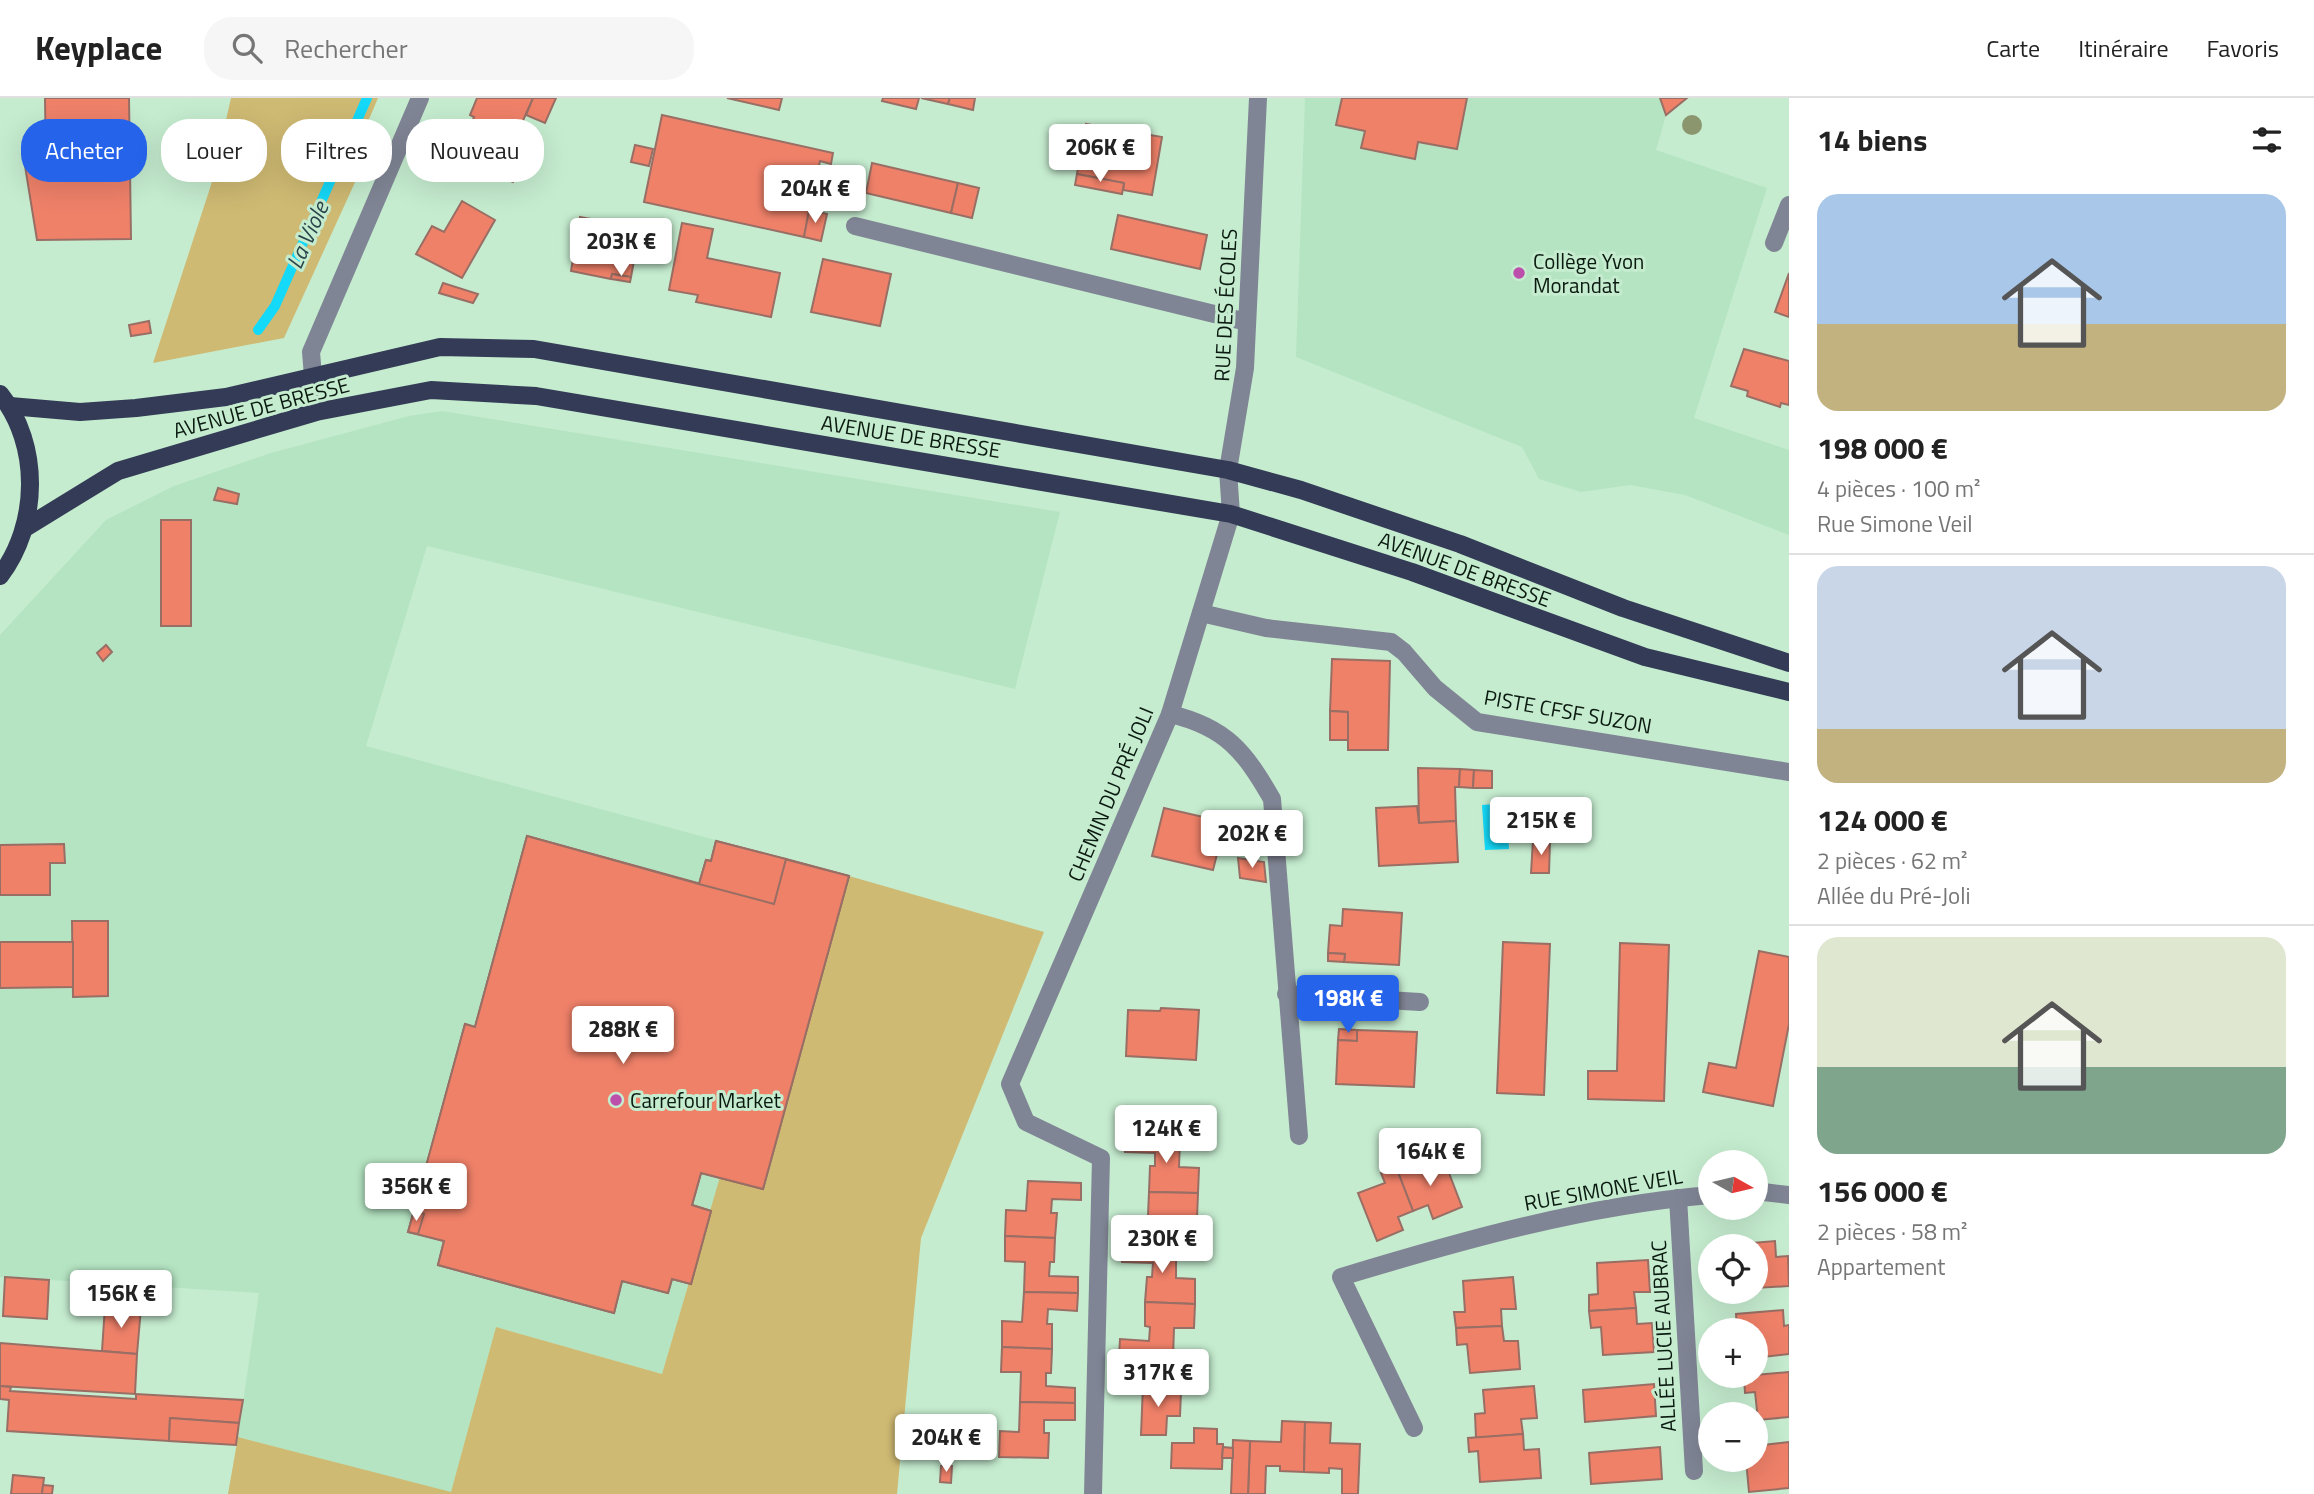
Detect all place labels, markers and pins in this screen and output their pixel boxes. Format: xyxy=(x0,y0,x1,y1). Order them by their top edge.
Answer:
pin: 206K € xyxy=(1043,125,1157,184)
pin: 204K € xyxy=(758,166,872,225)
pin: 203K € xyxy=(564,218,678,278)
place label: Collège Yvon Morandat xyxy=(1533,245,1644,301)
marker: Collège Yvon Morandat xyxy=(1511,265,1527,281)
pin: 215K € xyxy=(1484,798,1598,857)
pin: 202K € xyxy=(1195,810,1309,870)
pin: 198K € xyxy=(1291,976,1405,1035)
pin: 288K € xyxy=(566,1006,680,1066)
place label: Carrefour Market xyxy=(630,1084,782,1116)
marker: Carrefour Market xyxy=(608,1092,624,1108)
pin: 124K € xyxy=(1109,1105,1223,1165)
pin: 164K € xyxy=(1373,1128,1487,1188)
pin: 356K € xyxy=(359,1164,473,1223)
pin: 230K € xyxy=(1105,1216,1219,1275)
pin: 156K € xyxy=(64,1270,178,1330)
pin: 317K € xyxy=(1101,1350,1215,1409)
pin: 204K € xyxy=(889,1414,1003,1474)

